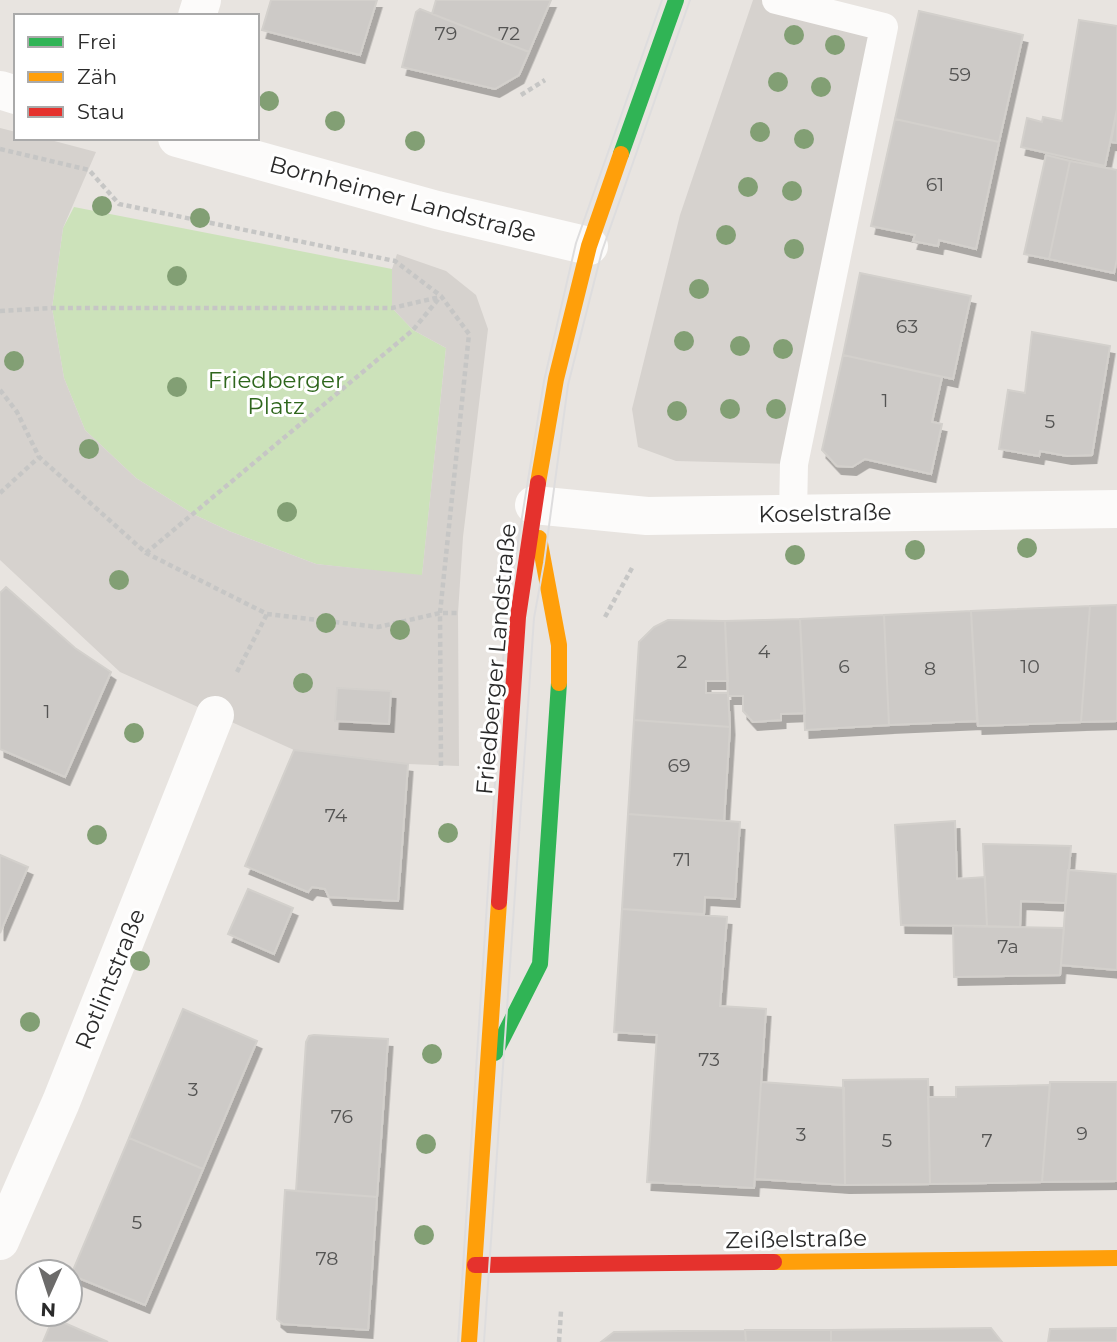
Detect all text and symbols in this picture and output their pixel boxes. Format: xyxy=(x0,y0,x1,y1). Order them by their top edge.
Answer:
legend xyxy=(14,14,259,140)
house number: 79 xyxy=(435,22,457,45)
house number: 72 xyxy=(498,22,520,45)
text: Frei xyxy=(77,29,117,54)
house number: 59 xyxy=(949,63,971,86)
text: Zäh xyxy=(77,64,117,89)
text: Stau xyxy=(77,99,125,124)
street label: Bornheimer Landstraße xyxy=(266,150,540,248)
house number: 61 xyxy=(926,173,944,196)
house number: 63 xyxy=(896,315,918,338)
park label: Friedberger Platz xyxy=(208,366,344,420)
house number: 1 xyxy=(882,389,888,412)
house number: 5 xyxy=(1045,410,1056,433)
street label: Koselstraße xyxy=(758,498,892,528)
street label: Friedberger Landstraße xyxy=(470,522,522,796)
house number: 4 xyxy=(758,640,771,663)
house number: 2 xyxy=(677,650,688,673)
house number: 6 xyxy=(838,655,850,678)
house number: 10 xyxy=(1020,655,1040,678)
house number: 8 xyxy=(924,657,936,680)
house number: 1 xyxy=(44,700,50,723)
house number: 69 xyxy=(667,754,691,777)
house number: 74 xyxy=(325,804,348,827)
house number: 71 xyxy=(673,848,691,871)
street label: Rotlintstraße xyxy=(69,905,151,1053)
house number: 7a xyxy=(997,935,1019,958)
house number: 73 xyxy=(698,1048,720,1071)
house number: 3 xyxy=(188,1078,198,1101)
house number: 76 xyxy=(331,1105,353,1128)
house number: 9 xyxy=(1076,1122,1088,1145)
house number: 3 xyxy=(796,1123,806,1146)
house number: 5 xyxy=(882,1129,893,1152)
house number: 7 xyxy=(981,1129,993,1152)
house number: 5 xyxy=(132,1211,143,1234)
street label: Zeißelstraße xyxy=(725,1224,867,1254)
house number: 78 xyxy=(316,1247,338,1270)
north arrow xyxy=(14,1258,84,1328)
text: N xyxy=(40,1298,56,1321)

